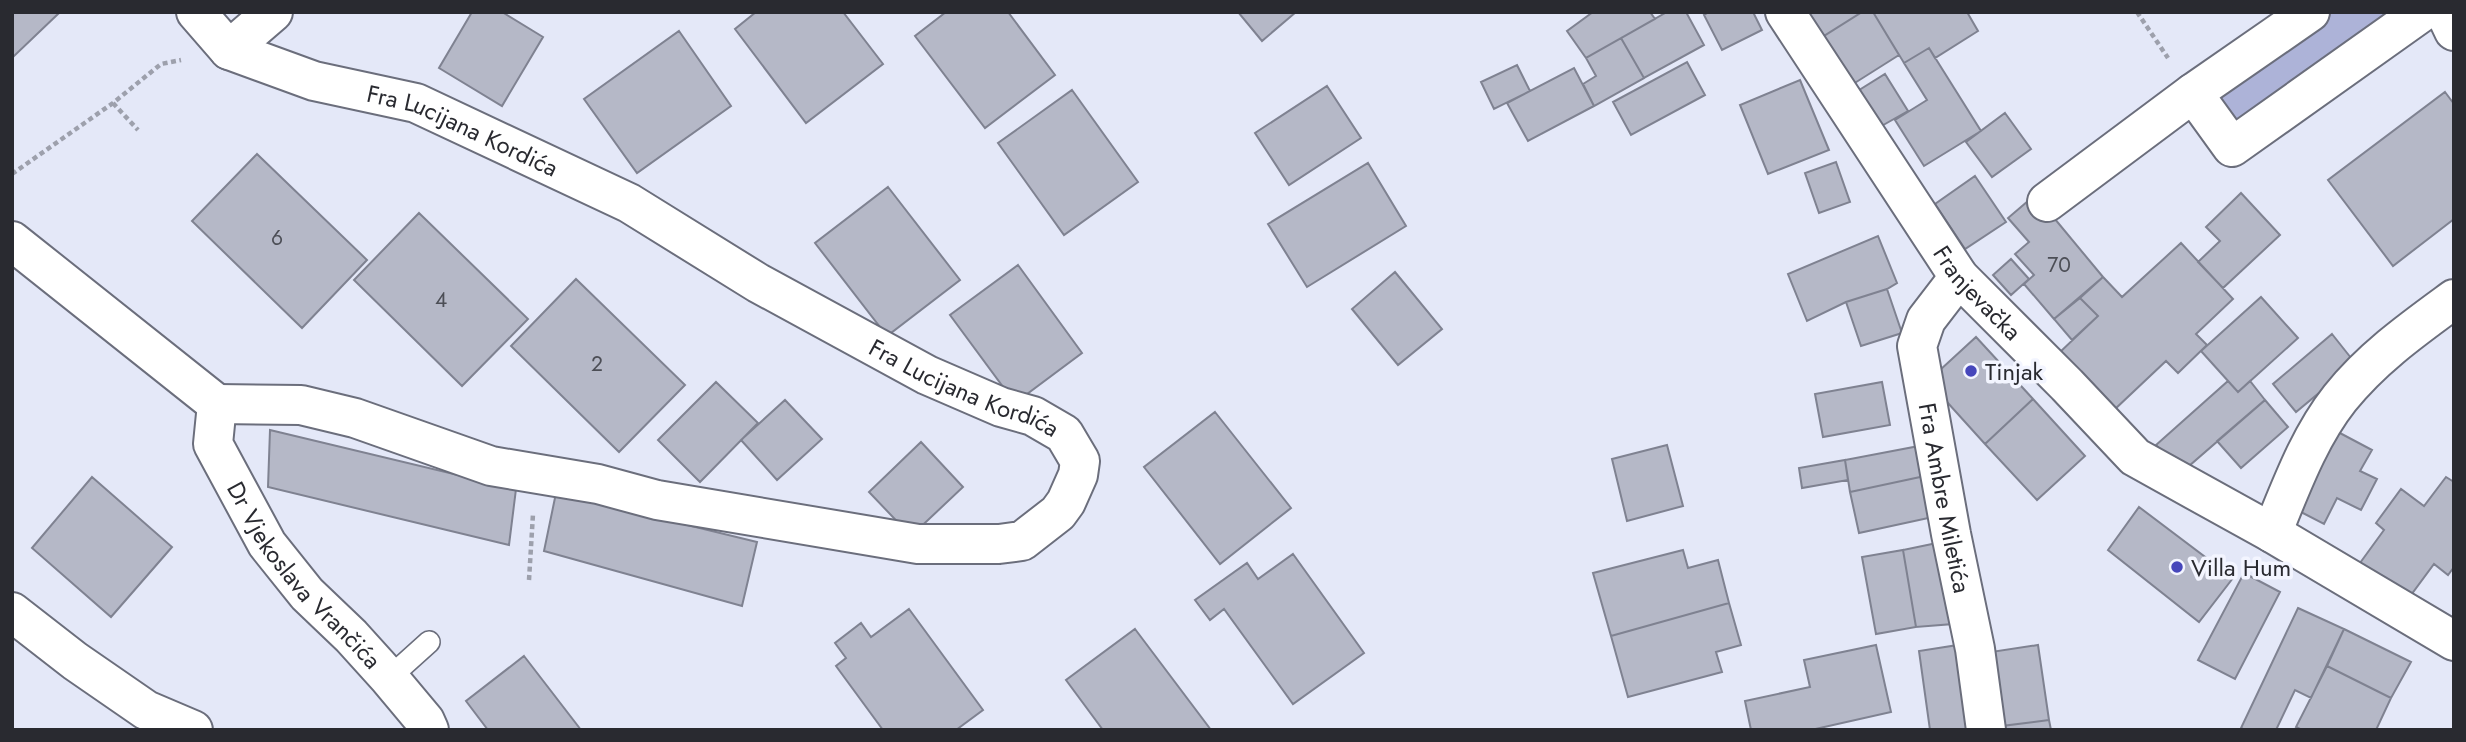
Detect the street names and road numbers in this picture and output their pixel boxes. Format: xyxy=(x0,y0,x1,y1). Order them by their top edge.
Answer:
street label: Fra Lucijana Kordića xyxy=(364,75,564,185)
street label: Franjevačka xyxy=(1925,238,2030,348)
street label: Fra Lucijana Kordića xyxy=(863,329,1066,445)
street label: Fra Ambre Miletića xyxy=(1910,400,1980,596)
street label: Dr Vjekoslava Vrančića xyxy=(219,475,390,676)

